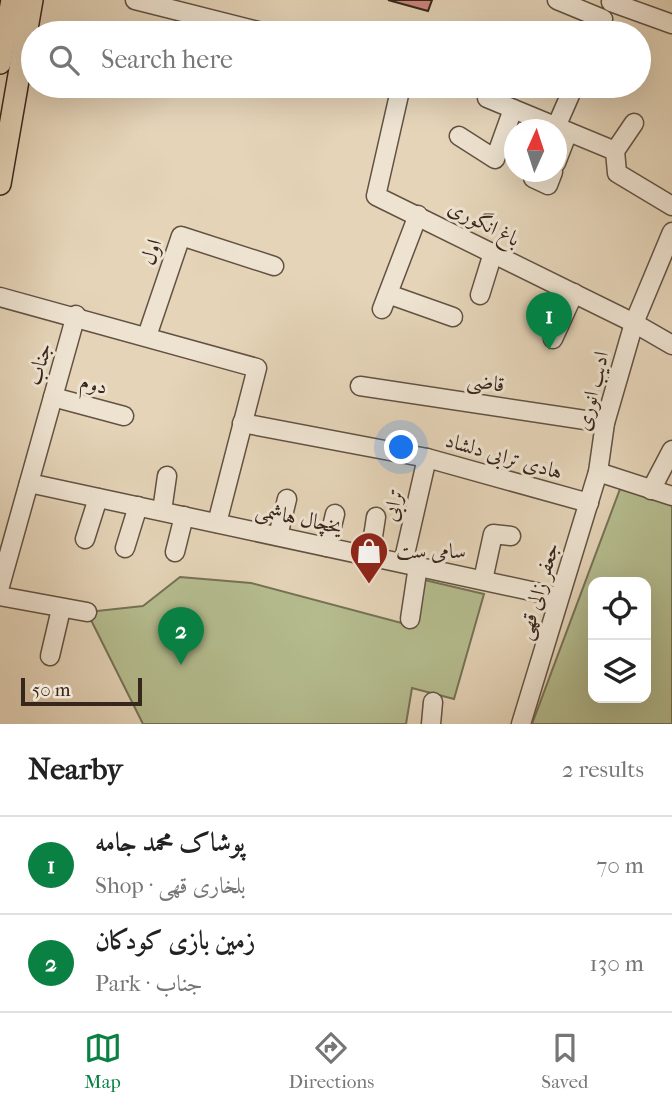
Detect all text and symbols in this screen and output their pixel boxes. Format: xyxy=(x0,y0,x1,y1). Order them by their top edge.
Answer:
search box xyxy=(21,21,651,98)
icon: search xyxy=(45,41,83,79)
text: Search here xyxy=(101,44,233,75)
north arrow xyxy=(504,119,567,182)
street label: باغ انگوری xyxy=(441,194,524,257)
street label: اول xyxy=(135,236,167,268)
pin: 1 xyxy=(526,292,572,350)
street label: جناب xyxy=(22,340,57,388)
street label: ادیب انوری xyxy=(571,349,614,434)
street label: قاضی xyxy=(465,367,506,400)
street label: دوم xyxy=(76,369,110,405)
street label: هادی ترابی دلشاد xyxy=(442,428,565,487)
your location xyxy=(384,430,418,464)
street label: ترابی xyxy=(378,486,411,524)
street label: یخچال هاشمی xyxy=(253,497,345,541)
shop icon: سامی ست xyxy=(348,530,390,585)
place label: سامی ست xyxy=(396,539,466,563)
street label: جعفر زالی قهی xyxy=(512,540,566,643)
map controls xyxy=(588,577,651,703)
button: locate xyxy=(588,577,651,640)
pin: 2 xyxy=(158,607,204,665)
button: layers xyxy=(588,640,651,703)
scale bar xyxy=(21,675,142,707)
text: 50 m xyxy=(32,679,71,701)
text: Nearby xyxy=(28,752,123,787)
text: 2 results xyxy=(562,756,644,783)
text: پوشاک محمد جامه xyxy=(95,827,245,858)
text: 1 xyxy=(47,852,55,879)
text: 70 m xyxy=(596,852,644,879)
text: Shop · بلخاری قهی xyxy=(95,872,246,899)
text: زمین بازی کودکان xyxy=(95,925,255,956)
text: 2 xyxy=(45,950,57,977)
text: 130 m xyxy=(590,950,644,977)
text: Park · جناب xyxy=(95,970,202,997)
tab: Map xyxy=(84,1029,122,1093)
tab: Directions xyxy=(289,1029,374,1093)
tab: Saved xyxy=(541,1029,588,1093)

